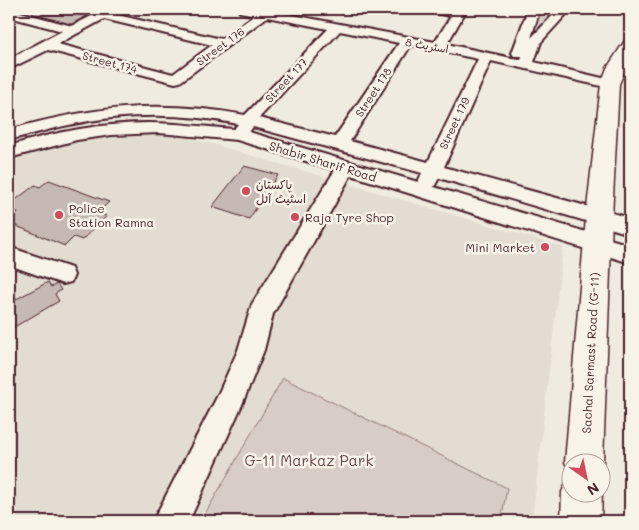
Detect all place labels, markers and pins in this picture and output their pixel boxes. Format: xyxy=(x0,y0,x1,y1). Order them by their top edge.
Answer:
place label: پاکستان اسٹیٹ آئل xyxy=(256,176,306,206)
marker: پاکستان اسٹیٹ آئل xyxy=(240,185,252,197)
place label: Police Station Ramna xyxy=(69,200,154,230)
marker: Police Station Ramna xyxy=(53,209,65,221)
place label: Raja Tyre Shop xyxy=(305,209,394,225)
marker: Raja Tyre Shop xyxy=(289,211,301,223)
place label: Mini Market xyxy=(465,239,535,255)
marker: Mini Market xyxy=(539,241,551,253)

